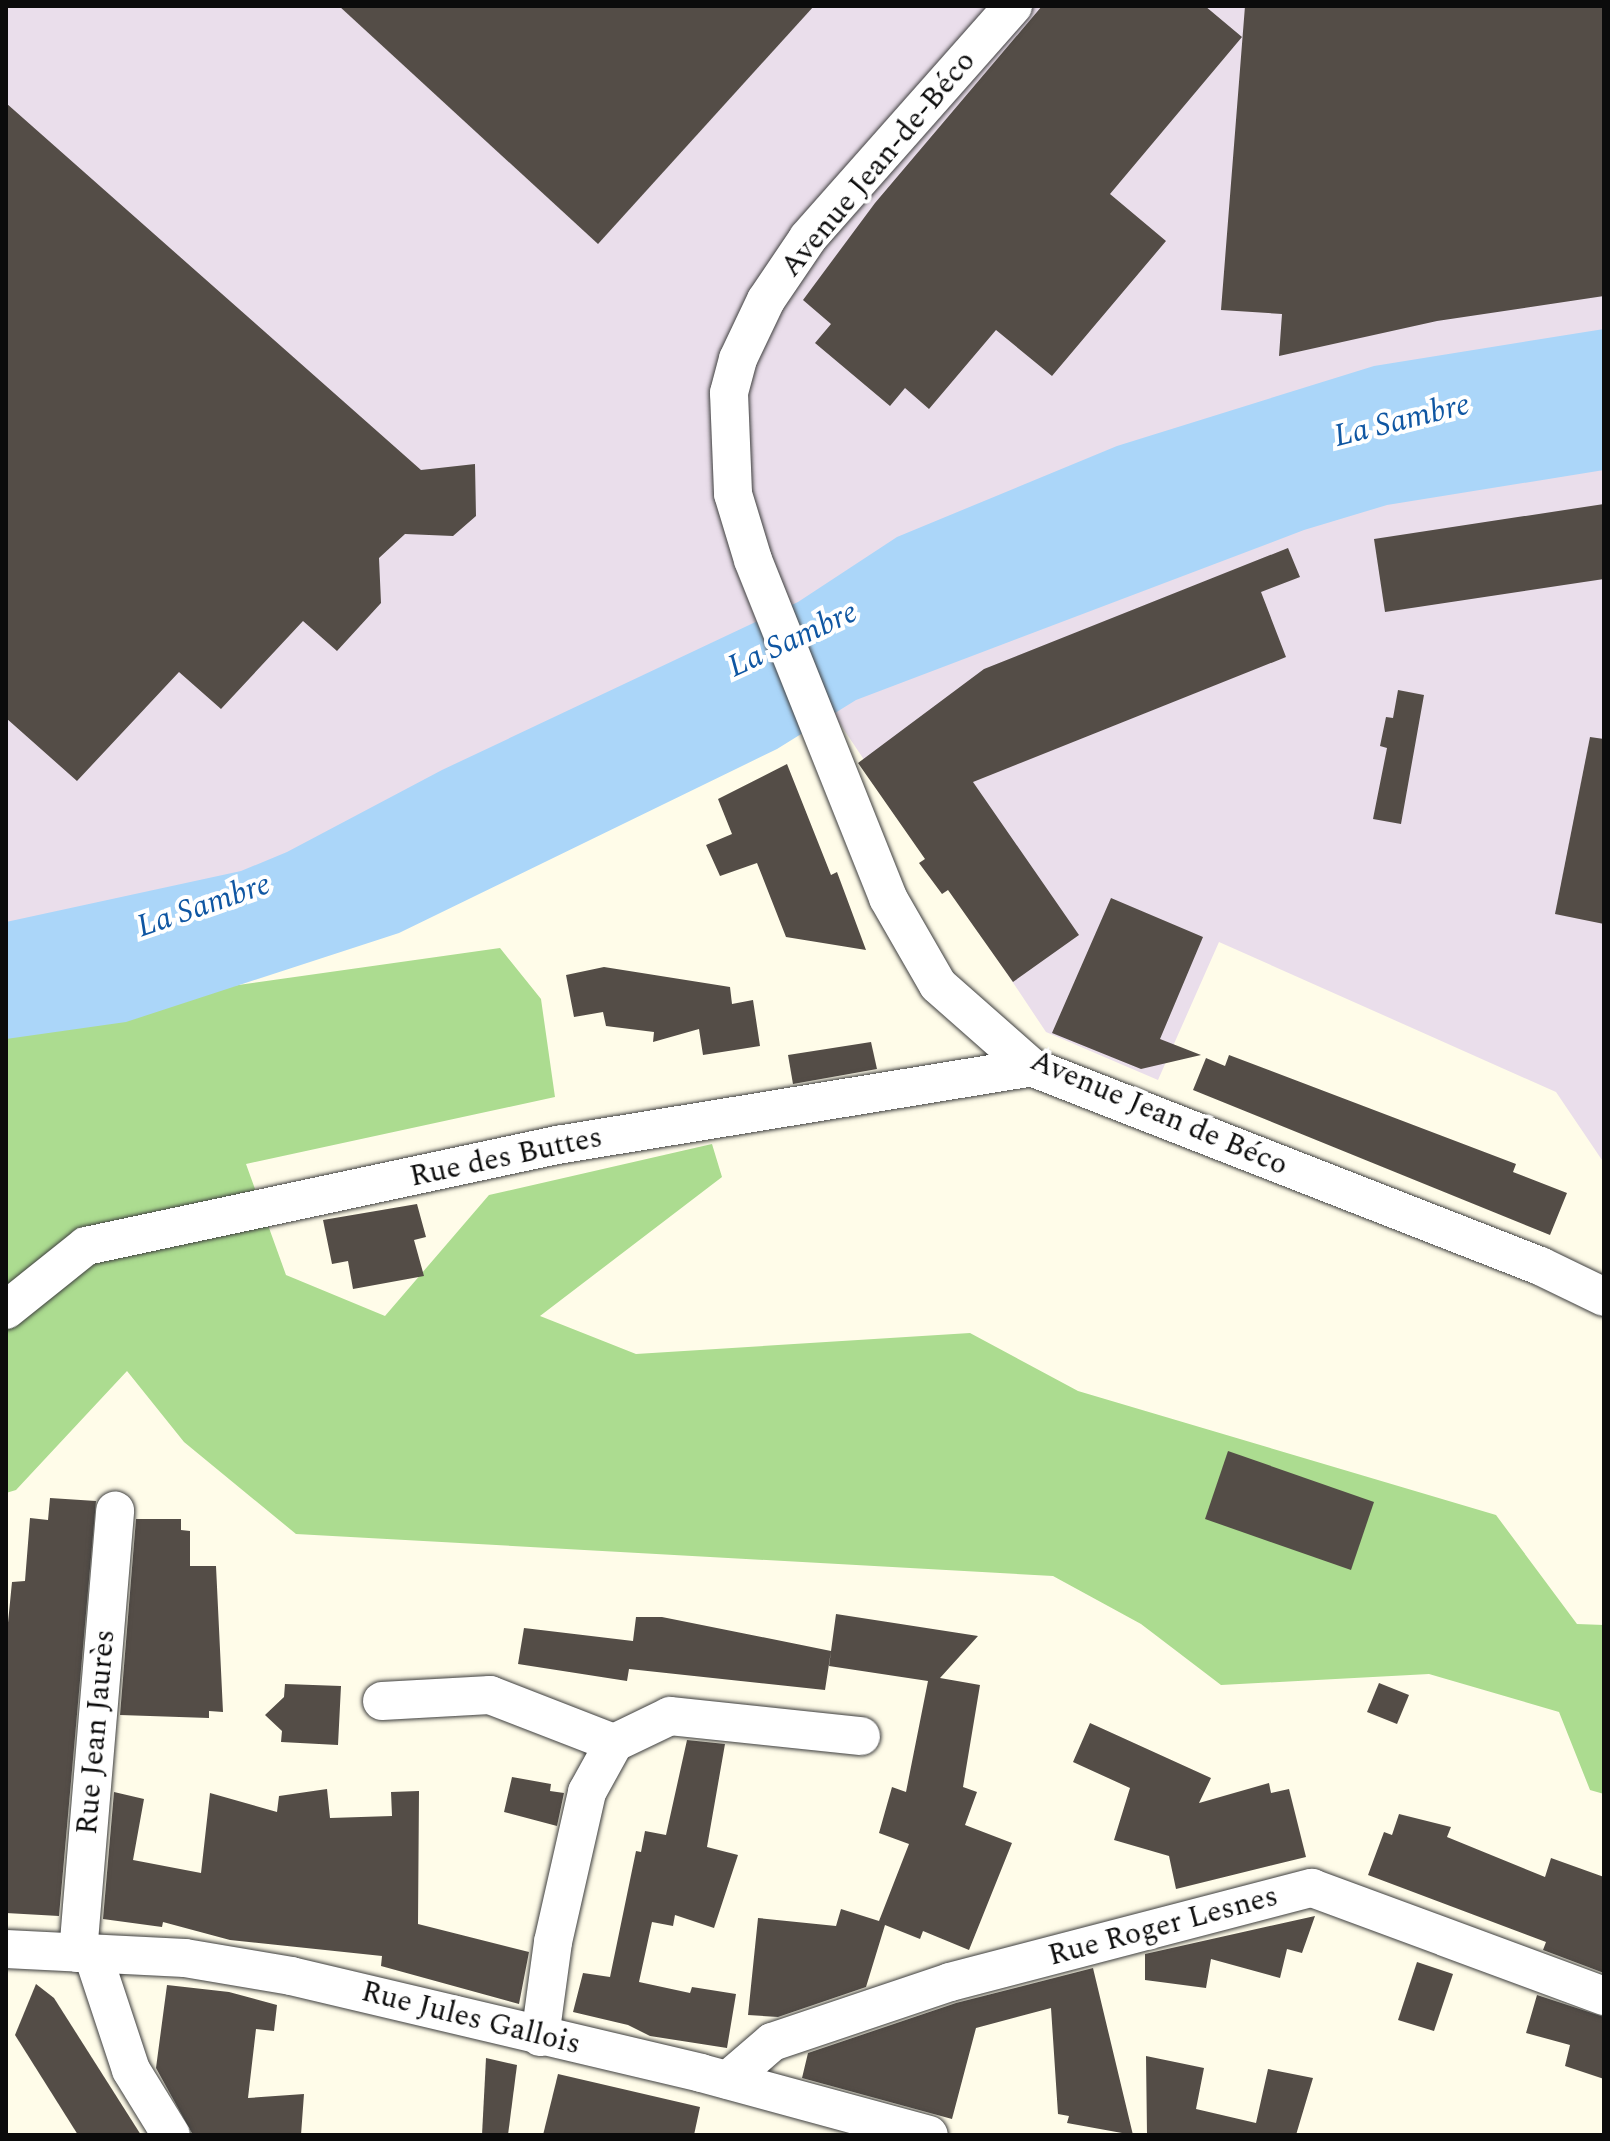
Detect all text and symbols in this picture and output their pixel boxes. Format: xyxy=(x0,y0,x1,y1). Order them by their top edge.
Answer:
street label: Avenue Jean-de-Béco xyxy=(773,44,983,284)
water label: La Sambre xyxy=(1330,386,1474,456)
water label: La Sambre xyxy=(722,593,864,687)
water label: La Sambre xyxy=(132,865,276,947)
street label: Avenue Jean de Béco xyxy=(1025,1043,1293,1183)
street label: Rue des Buttes xyxy=(407,1119,605,1195)
street label: Rue Jean Jaurès xyxy=(69,1628,123,1836)
street label: Rue Roger Lesnes xyxy=(1044,1878,1282,1974)
street label: Rue Jules Gallois xyxy=(358,1973,584,2063)

